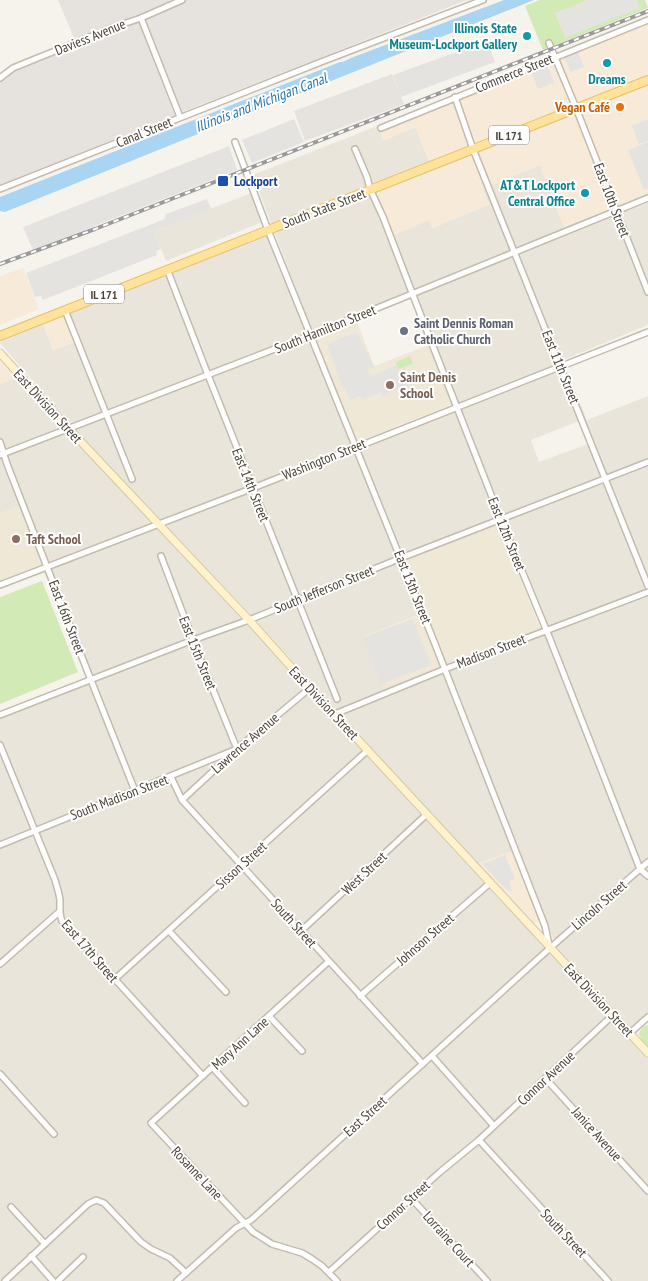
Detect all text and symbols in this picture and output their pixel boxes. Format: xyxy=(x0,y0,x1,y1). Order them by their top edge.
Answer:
street label: Daviess Avenue xyxy=(52,15,128,59)
place label: Illinois State Museum-Lockport Gallery xyxy=(389,19,517,53)
marker: Illinois State Museum-Lockport Gallery xyxy=(521,30,533,42)
street label: Commerce Street xyxy=(472,49,556,97)
marker: Dreams xyxy=(601,57,613,69)
water label: Illinois and Michigan Canal xyxy=(192,68,331,136)
place label: Dreams xyxy=(588,70,626,88)
place label: Vegan Café xyxy=(554,98,610,116)
marker: Vegan Café xyxy=(614,101,626,113)
street label: Canal Street xyxy=(113,113,175,151)
road number: IL 171 xyxy=(489,126,529,144)
street label: East 10th Street xyxy=(590,160,634,240)
place label: Lockport xyxy=(234,172,277,190)
marker: Lockport xyxy=(216,174,230,188)
place label: AT&T Lockport Central Office xyxy=(499,176,575,210)
street label: South State Street xyxy=(280,184,368,232)
marker: AT&T Lockport Central Office xyxy=(579,187,591,199)
road number: IL 171 xyxy=(84,284,124,304)
street label: South Hamilton Street xyxy=(272,300,378,357)
place label: Saint Dennis Roman Catholic Church xyxy=(414,314,513,348)
marker: Saint Dennis Roman Catholic Church xyxy=(398,325,410,337)
street label: East 11th Street xyxy=(538,328,584,407)
street label: East Division Street xyxy=(10,365,86,447)
place label: Saint Denis School xyxy=(400,368,456,402)
marker: Saint Denis School xyxy=(384,379,396,391)
street label: Washington Street xyxy=(280,434,369,484)
street label: East 14th Street xyxy=(228,446,274,525)
street label: East 12th Street xyxy=(484,495,530,574)
place label: Taft School xyxy=(26,530,82,548)
marker: Taft School xyxy=(10,533,22,545)
street label: East 13th Street xyxy=(390,548,436,627)
street label: South Jefferson Street xyxy=(272,561,377,617)
street label: East 16th Street xyxy=(45,577,89,657)
street label: East 15th Street xyxy=(175,614,221,693)
street label: Madison Street xyxy=(454,630,528,672)
street label: East Division Street xyxy=(285,663,363,744)
street label: Lawrence Avenue xyxy=(207,709,283,777)
street label: South Madison Street xyxy=(67,770,171,824)
street label: Sisson Street xyxy=(212,837,270,893)
street label: West Street xyxy=(338,847,390,898)
street label: Lincoln Street xyxy=(568,876,630,934)
street label: South Street xyxy=(267,895,321,951)
street label: Johnson Street xyxy=(392,909,458,970)
street label: East 17th Street xyxy=(58,916,122,986)
street label: East Division Street xyxy=(560,960,638,1041)
street label: Mary Ann Lane xyxy=(208,1012,273,1073)
street label: Connor Avenue xyxy=(513,1047,579,1109)
street label: East Street xyxy=(340,1092,391,1140)
street label: Janice Avenue xyxy=(567,1102,626,1165)
street label: Rosanne Lane xyxy=(168,1142,226,1204)
street label: Connor Street xyxy=(372,1176,434,1234)
street label: South Street xyxy=(537,1205,591,1261)
street label: Lorraine Court xyxy=(419,1207,479,1271)

